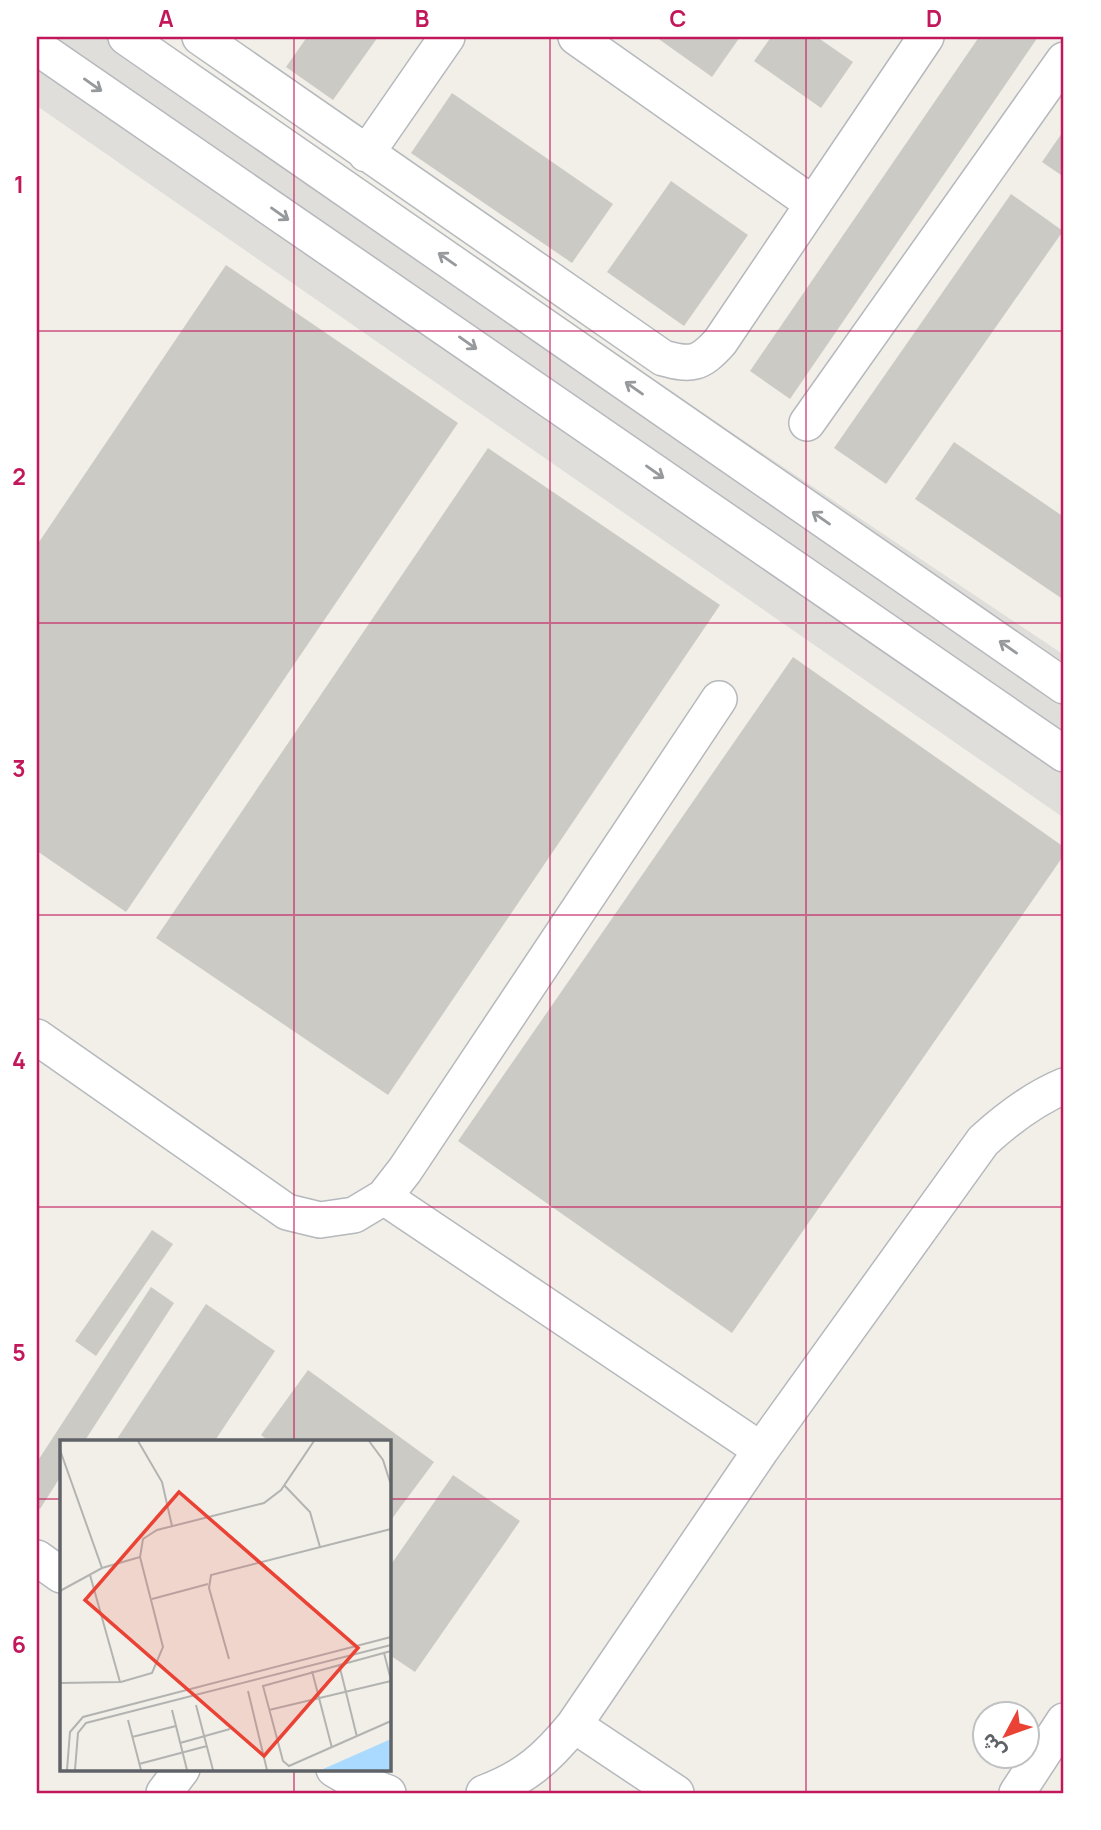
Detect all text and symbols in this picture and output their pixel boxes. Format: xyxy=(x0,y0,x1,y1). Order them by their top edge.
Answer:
text: A xyxy=(158,2,174,34)
text: B xyxy=(415,2,429,34)
text: C xyxy=(670,2,687,34)
text: D xyxy=(926,2,942,34)
one-way arrow xyxy=(83,78,102,92)
text: 1 xyxy=(14,168,24,200)
one-way arrow xyxy=(270,207,289,221)
one-way arrow xyxy=(438,252,457,266)
one-way arrow xyxy=(458,336,477,350)
one-way arrow xyxy=(625,381,644,395)
text: 2 xyxy=(12,460,26,492)
one-way arrow xyxy=(645,465,664,479)
one-way arrow xyxy=(812,511,831,525)
one-way arrow xyxy=(999,640,1018,654)
text: 3 xyxy=(12,752,26,784)
text: 4 xyxy=(12,1044,26,1076)
text: 5 xyxy=(12,1336,26,1368)
inset map xyxy=(60,1440,390,1770)
text: 6 xyxy=(12,1628,26,1660)
north arrow xyxy=(972,1700,1042,1770)
text: ش xyxy=(975,1728,1012,1765)

